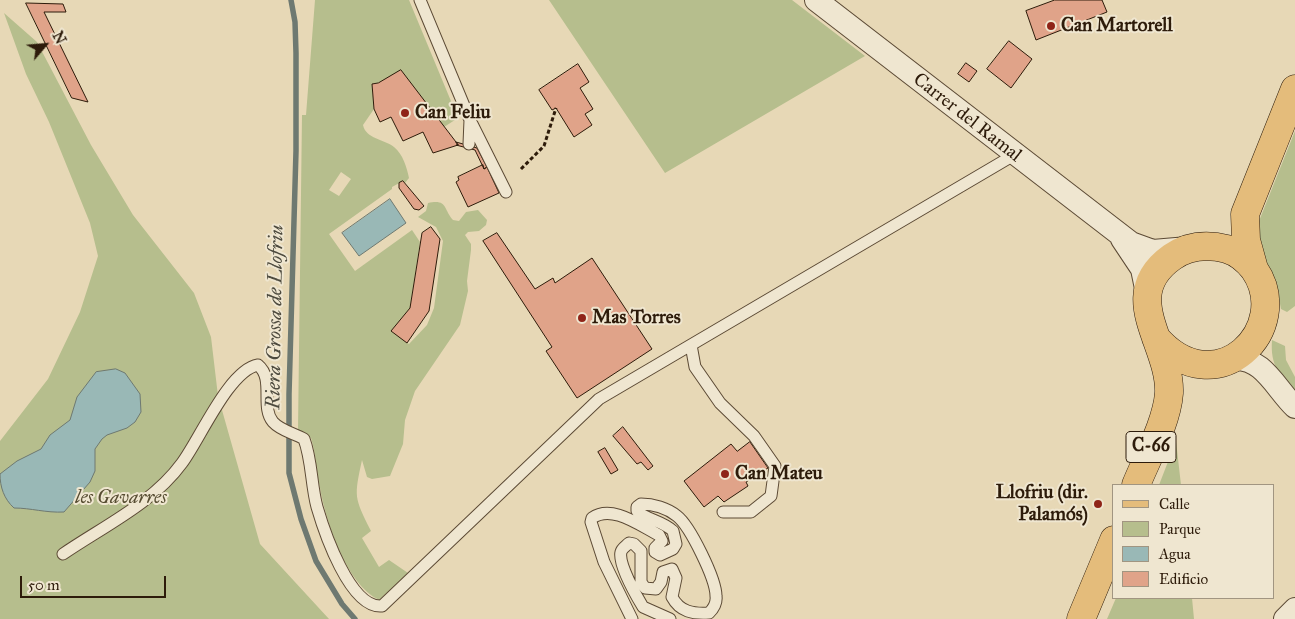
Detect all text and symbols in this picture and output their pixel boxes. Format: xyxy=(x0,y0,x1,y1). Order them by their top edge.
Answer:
place label: Can Martorell xyxy=(1061,15,1173,37)
north arrow xyxy=(20,20,70,70)
marker: Can Martorell xyxy=(1045,20,1057,32)
text: N xyxy=(49,29,69,47)
street label: Carrer del Ramal xyxy=(908,69,1026,167)
place label: Can Feliu xyxy=(415,102,491,124)
marker: Can Feliu xyxy=(399,107,411,119)
water label: Riera Grossa de Llofriu xyxy=(262,224,290,410)
place label: Mas Torres xyxy=(592,307,681,329)
marker: Mas Torres xyxy=(576,312,588,324)
road number: C-66 xyxy=(1126,432,1176,462)
place label: Can Mateu xyxy=(735,463,823,485)
marker: Can Mateu xyxy=(719,468,731,480)
place label: Llofriu (dir. Palamós) xyxy=(996,482,1088,526)
legend xyxy=(1112,484,1275,599)
park label: les Gavarres xyxy=(75,487,167,509)
text: Calle xyxy=(1159,495,1190,513)
marker: Llofriu (dir. Palamós) xyxy=(1092,498,1104,510)
text: Parque xyxy=(1159,520,1201,538)
text: Agua xyxy=(1159,545,1191,563)
scale bar xyxy=(22,566,169,598)
text: Edificio xyxy=(1159,570,1208,588)
text: 50 m xyxy=(28,576,60,594)

